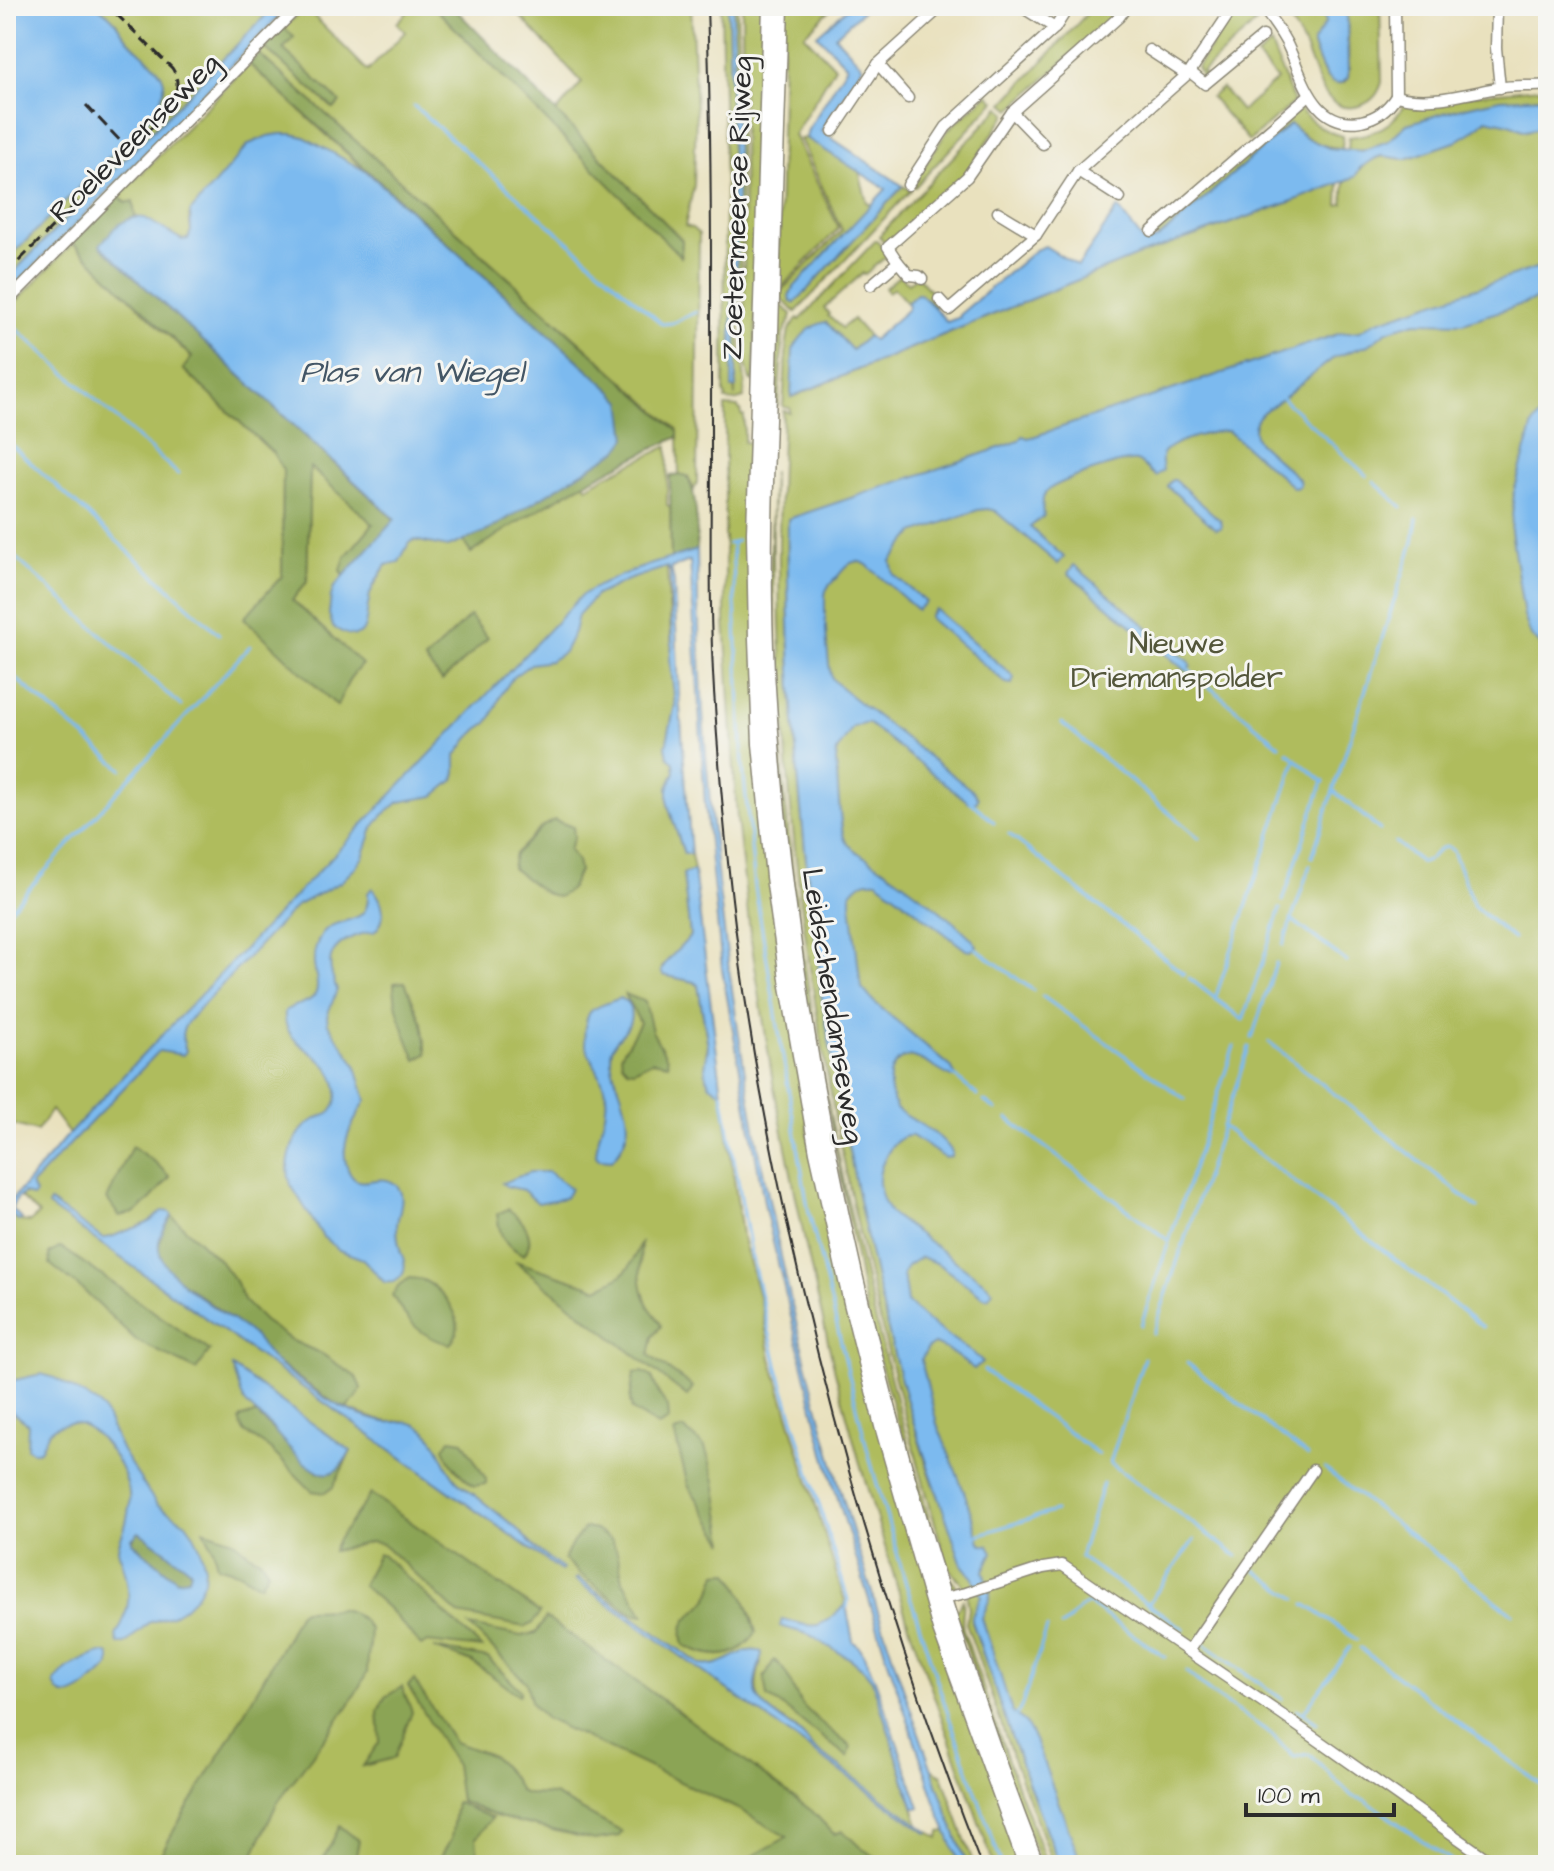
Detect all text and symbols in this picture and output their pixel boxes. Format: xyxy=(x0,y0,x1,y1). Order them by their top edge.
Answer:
street label: Roeleveenseweg xyxy=(40,43,230,233)
street label: Zoetermeerse Rijweg xyxy=(711,55,764,361)
water label: Plas van Wiegel xyxy=(300,350,528,396)
park label: Nieuwe Driemanspolder xyxy=(1071,623,1283,699)
street label: Leidschendamseweg xyxy=(790,865,876,1147)
scale bar xyxy=(1246,1767,1394,1817)
text: 100 m xyxy=(1258,1779,1320,1813)

